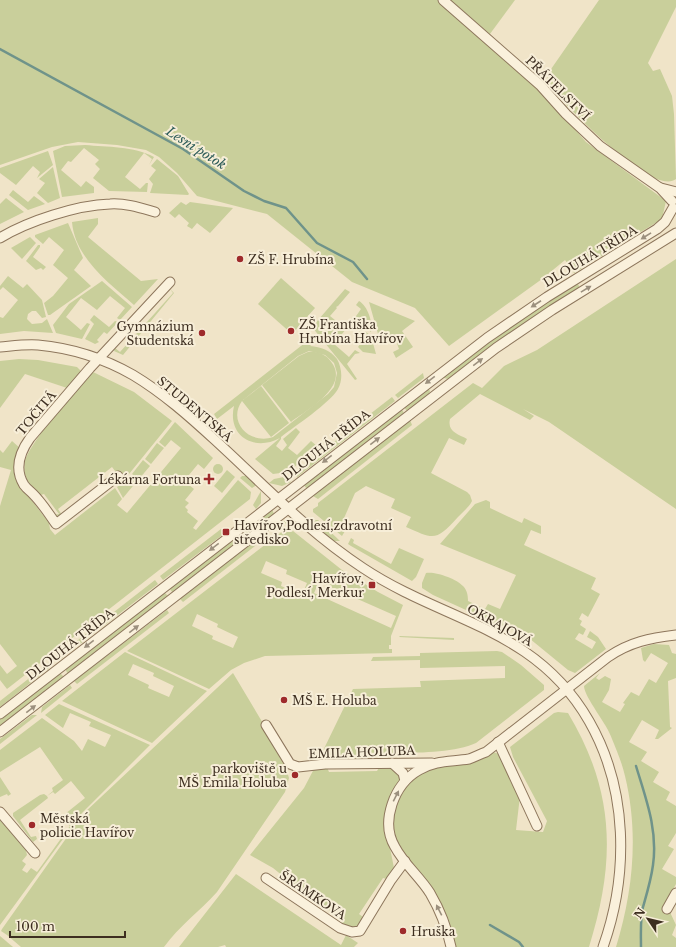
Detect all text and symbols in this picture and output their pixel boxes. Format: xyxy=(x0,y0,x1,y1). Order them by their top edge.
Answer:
street label: PŘÁTELSTVÍ xyxy=(523,52,594,123)
water label: Lesní potok xyxy=(162,122,230,173)
street label: DLOUHÁ TŘÍDA xyxy=(540,221,640,290)
one-way arrow xyxy=(641,232,652,240)
place label: ZŠ F. Hrubína xyxy=(248,251,334,267)
marker: ZŠ F. Hrubína xyxy=(235,254,245,264)
one-way arrow xyxy=(580,285,592,292)
one-way arrow xyxy=(531,300,541,308)
place label: ZŠ Františka Hrubína Havířov xyxy=(299,316,404,346)
place label: Gymnázium Studentská xyxy=(117,319,194,348)
marker: ZŠ Františka Hrubína Havířov xyxy=(286,326,296,336)
marker: Gymnázium Studentská xyxy=(197,328,207,338)
one-way arrow xyxy=(473,357,484,366)
street label: STUDENTSKÁ xyxy=(154,372,237,445)
one-way arrow xyxy=(425,376,436,384)
street label: TOČITÁ xyxy=(12,386,59,438)
street label: DLOUHÁ TŘÍDA xyxy=(279,405,373,484)
one-way arrow xyxy=(370,437,381,446)
one-way arrow xyxy=(322,455,333,463)
place label: Lékárna Fortuna xyxy=(99,472,201,487)
marker: Lékárna Fortuna xyxy=(204,474,214,484)
place label: Havířov,Podlesí,zdravotní středisko xyxy=(234,518,393,547)
marker: Havířov,Podlesí,zdravotní středisko xyxy=(221,527,231,537)
one-way arrow xyxy=(209,543,219,551)
place label: Havířov, Podlesí, Merkur xyxy=(267,571,364,600)
marker: Havířov, Podlesí, Merkur xyxy=(367,580,377,590)
street label: OKRAJOVÁ xyxy=(465,600,536,649)
street label: DLOUHÁ TŘÍDA xyxy=(23,604,117,683)
one-way arrow xyxy=(128,625,139,633)
one-way arrow xyxy=(84,640,95,649)
place label: MŠ E. Holuba xyxy=(292,692,377,708)
marker: MŠ E. Holuba xyxy=(279,695,289,705)
one-way arrow xyxy=(25,704,36,713)
street label: EMILA HOLUBA xyxy=(308,743,416,761)
place label: parkoviště u MŠ Emila Holuba xyxy=(178,761,287,790)
marker: parkoviště u MŠ Emila Holuba xyxy=(290,770,300,780)
one-way arrow xyxy=(393,791,399,802)
place label: Městská policie Havířov xyxy=(40,811,135,840)
marker: Městská policie Havířov xyxy=(27,820,37,830)
street label: ŠRÁMKOVA xyxy=(277,866,350,923)
north arrow xyxy=(628,899,668,939)
one-way arrow xyxy=(436,904,442,916)
text: N xyxy=(631,904,649,922)
scale bar xyxy=(10,913,125,939)
text: 100 m xyxy=(16,919,55,934)
place label: Hruška xyxy=(411,924,456,939)
marker: Hruška xyxy=(398,926,408,936)

